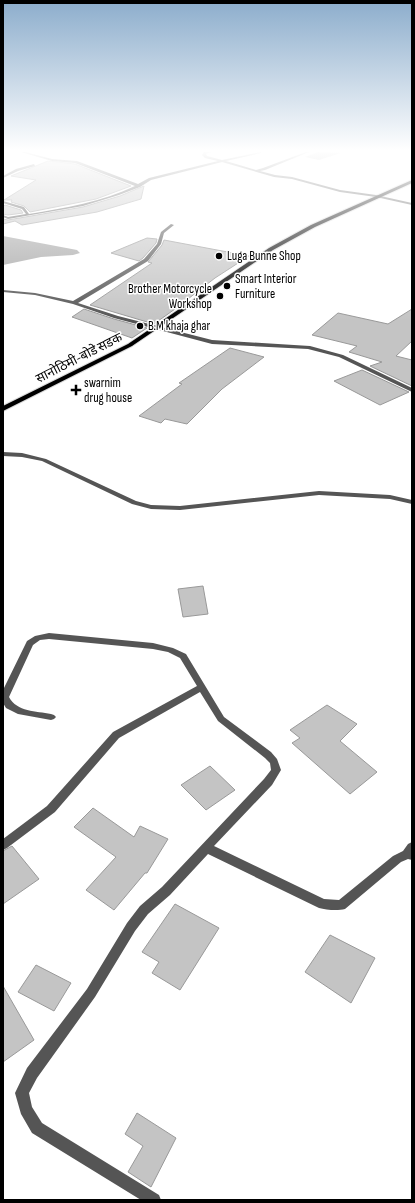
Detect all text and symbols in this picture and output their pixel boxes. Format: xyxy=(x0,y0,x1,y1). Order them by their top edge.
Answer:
place label: Luga Bunne Shop xyxy=(227,248,301,264)
marker: Luga Bunne Shop xyxy=(214,251,224,261)
place label: Smart Interior Furniture xyxy=(235,271,297,302)
place label: Brother Motorcycle Workshop xyxy=(128,281,212,312)
marker: Smart Interior Furniture xyxy=(222,281,232,291)
marker: Brother Motorcycle Workshop xyxy=(215,291,225,301)
place label: B.M khaja ghar xyxy=(148,318,211,334)
marker: B.M khaja ghar xyxy=(135,321,145,331)
street label: सानोठिमी-बोडे सडक xyxy=(33,329,126,387)
place label: swarnim drug house xyxy=(84,375,132,406)
marker: swarnim drug house xyxy=(71,385,81,395)

